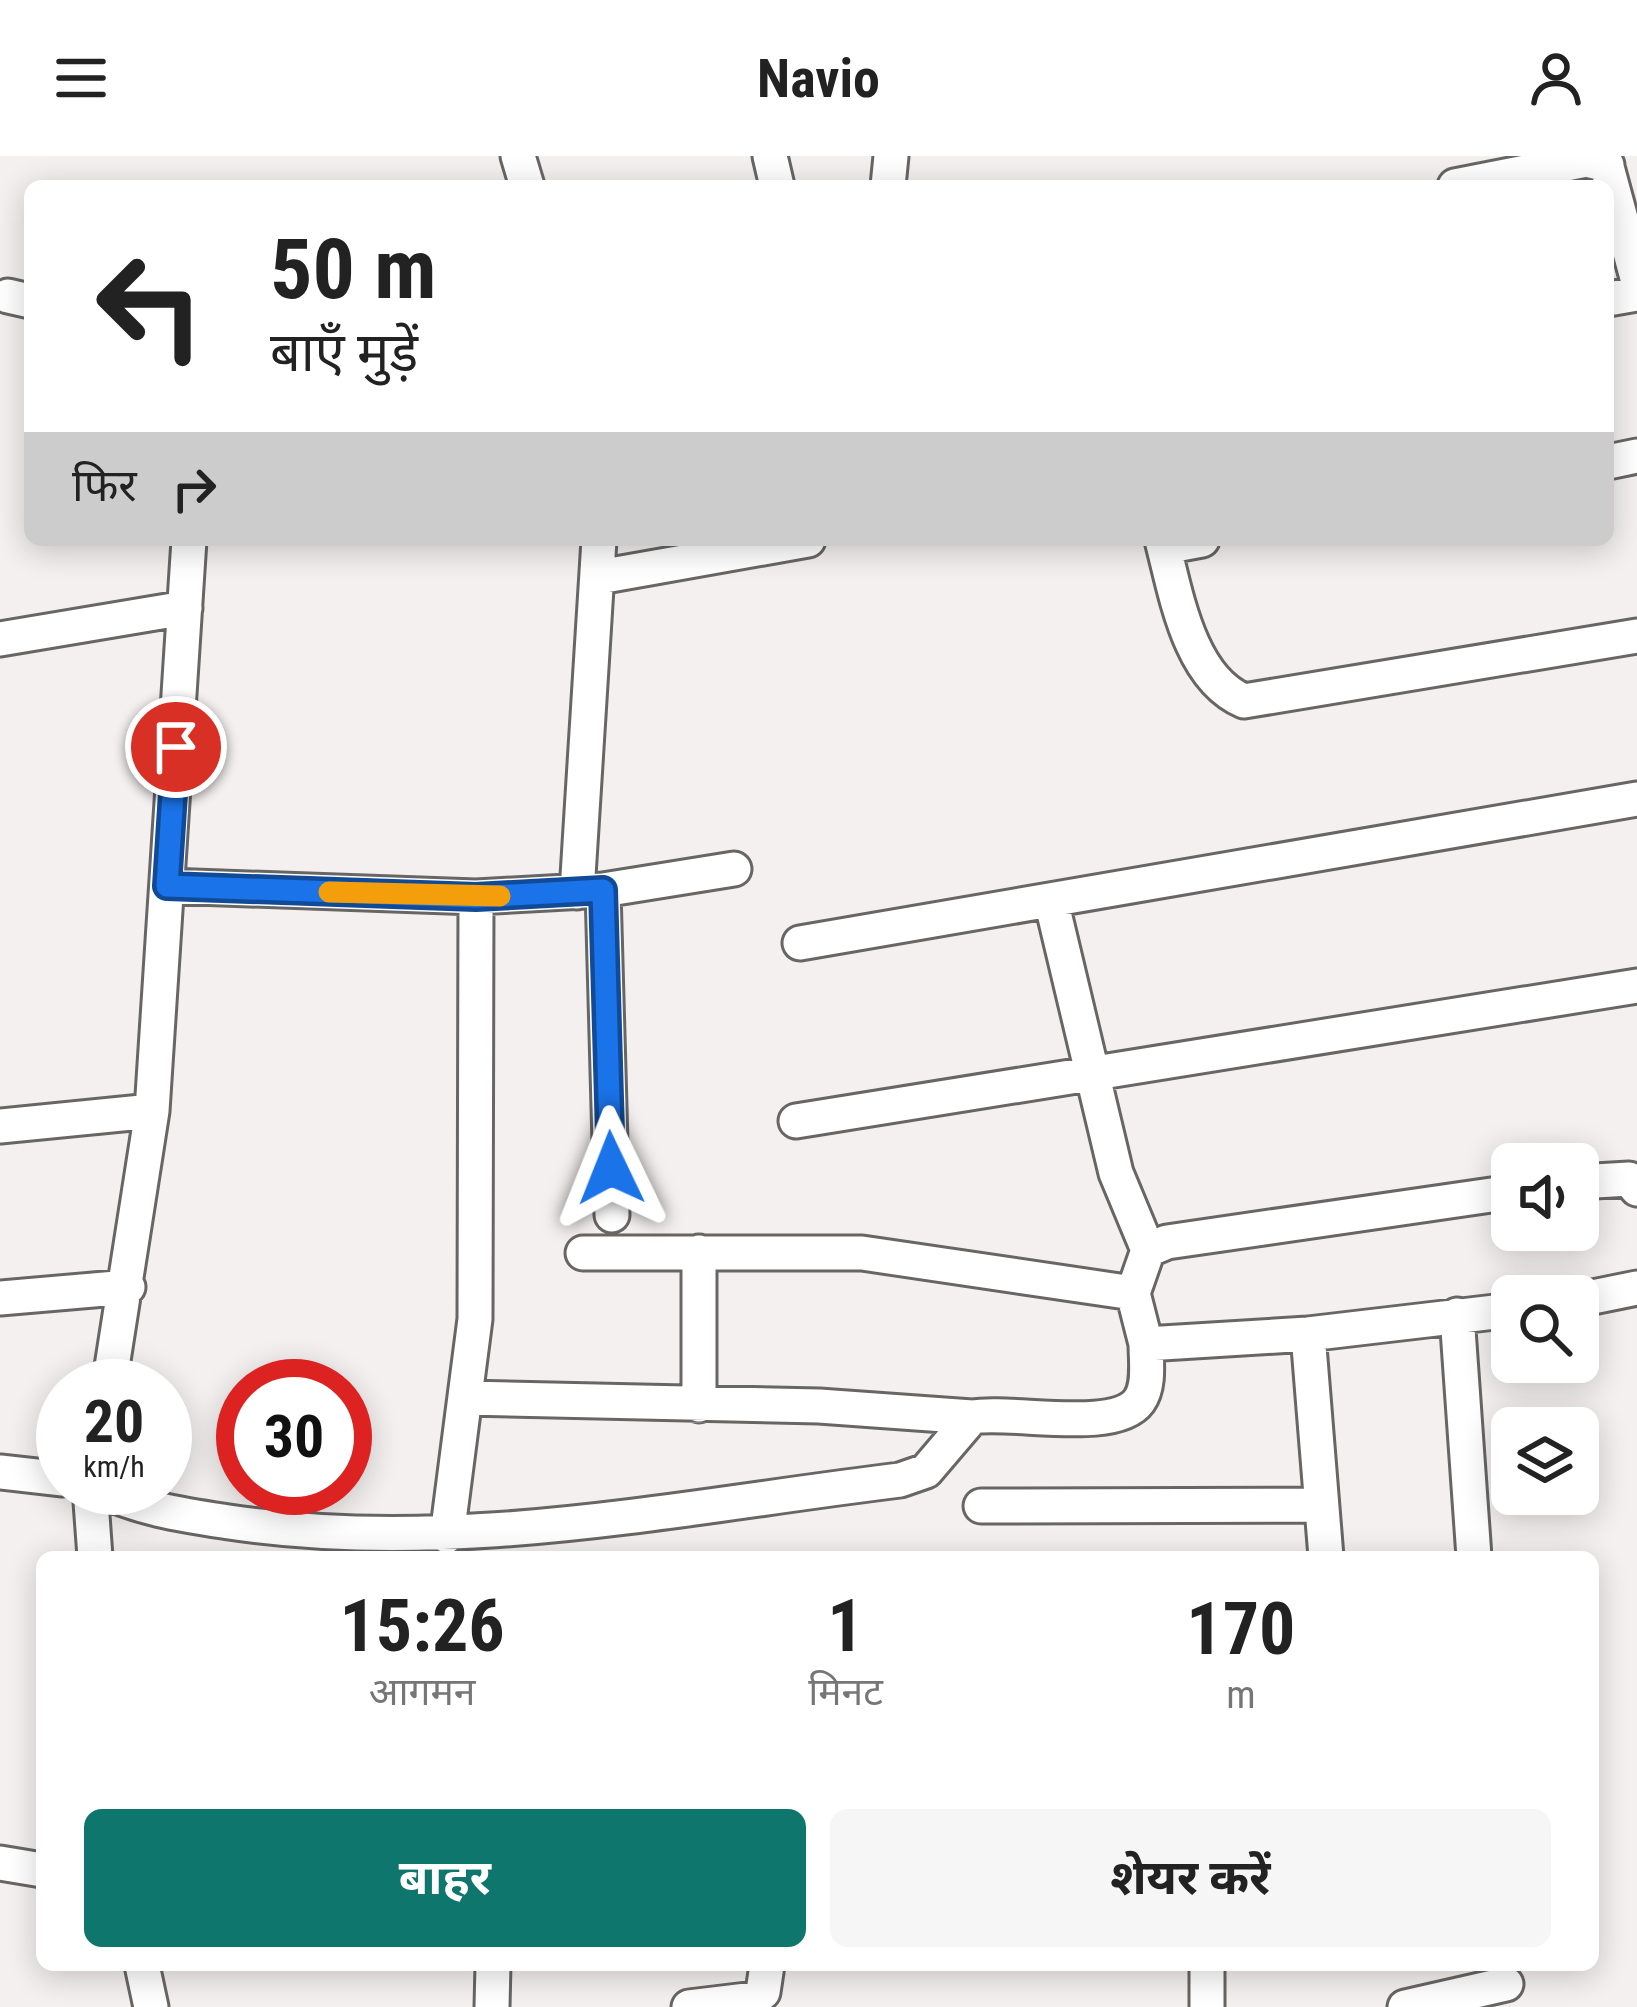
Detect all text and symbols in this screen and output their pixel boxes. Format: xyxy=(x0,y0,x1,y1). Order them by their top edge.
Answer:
icon: menu xyxy=(48,45,114,111)
icon: person xyxy=(1523,45,1589,111)
text: Navio xyxy=(757,47,880,110)
text: 50 m xyxy=(270,220,437,319)
icon: left xyxy=(72,228,228,384)
text: बाएँ मुड़ें xyxy=(270,321,418,384)
icon: right xyxy=(161,456,227,522)
text: फिर xyxy=(72,459,137,512)
pin xyxy=(125,696,227,798)
icon: arrive xyxy=(143,714,209,780)
position arrow xyxy=(548,1105,674,1231)
map controls xyxy=(1491,1143,1599,1515)
button: sound xyxy=(1491,1143,1599,1251)
button: search xyxy=(1491,1275,1599,1383)
speed limit sign: 30 xyxy=(216,1359,372,1515)
text: 20 xyxy=(84,1386,144,1457)
button: layers xyxy=(1491,1407,1599,1515)
text: km/h xyxy=(83,1449,145,1484)
text: 15:26 xyxy=(339,1584,505,1669)
text: 1 xyxy=(827,1584,864,1669)
text: 170 xyxy=(1186,1587,1296,1672)
text: आगमन xyxy=(369,1669,475,1715)
text: मिनट xyxy=(808,1669,883,1715)
text: m xyxy=(1226,1672,1256,1718)
button: बाहर xyxy=(84,1809,806,1947)
button: शेयर करें xyxy=(830,1809,1551,1947)

